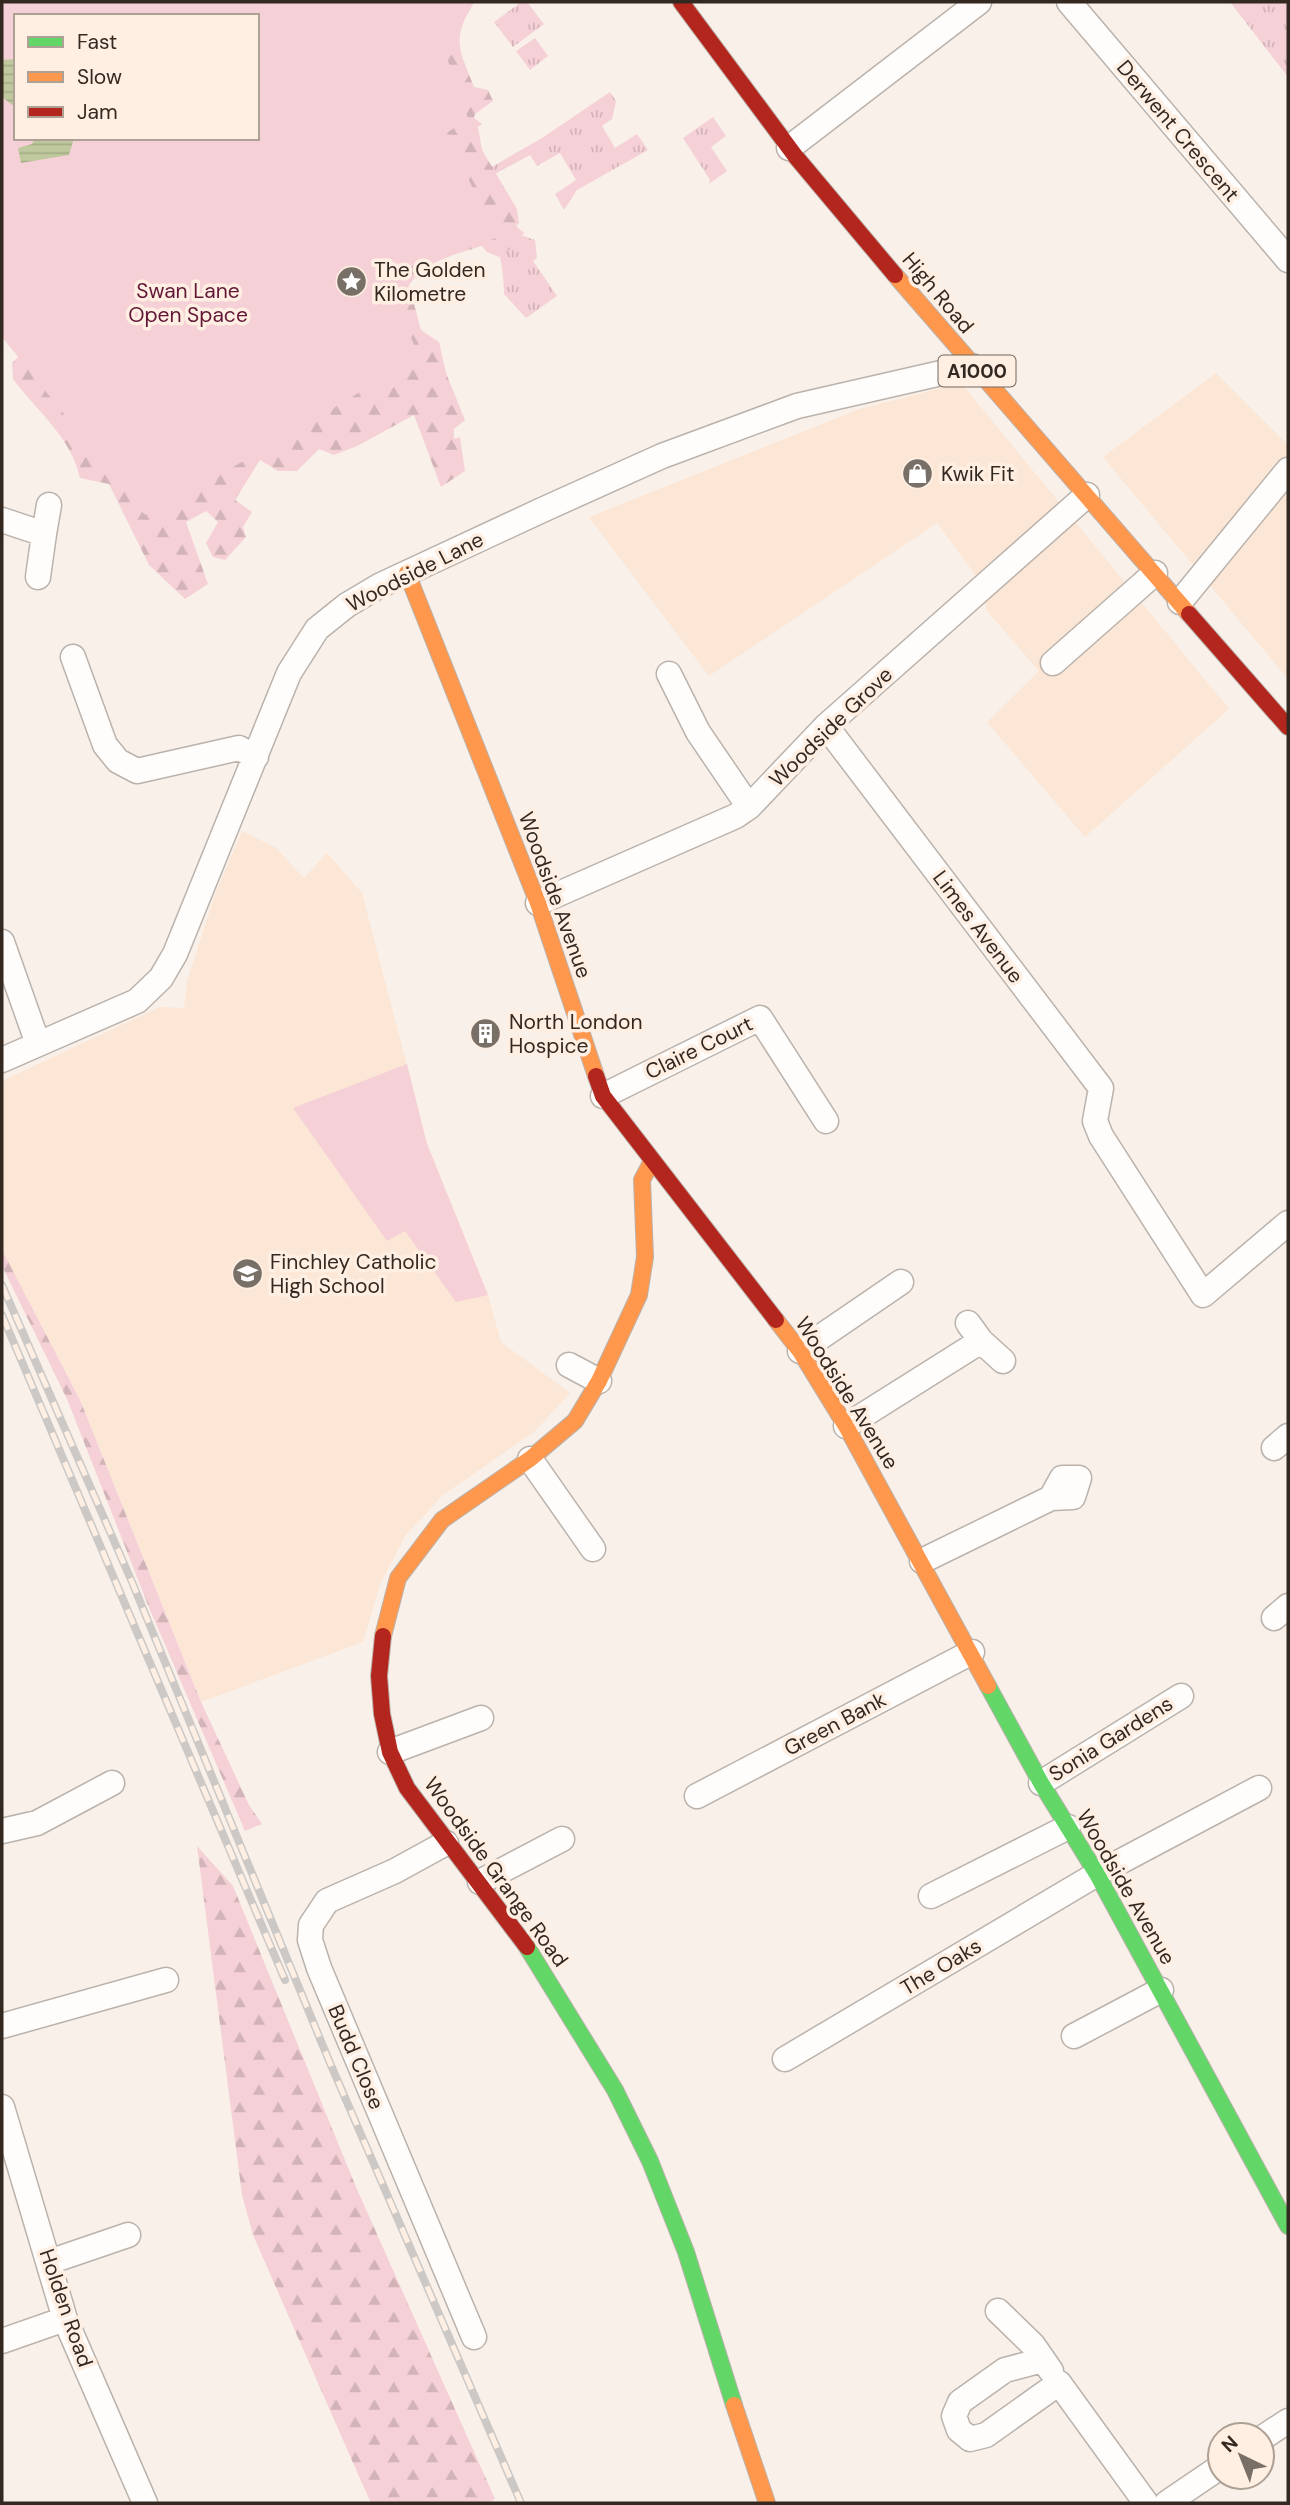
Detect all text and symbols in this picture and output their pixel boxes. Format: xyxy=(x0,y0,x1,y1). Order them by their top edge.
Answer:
legend xyxy=(14,14,259,140)
text: Fast xyxy=(77,28,117,56)
street label: Derwent Crescent xyxy=(1110,54,1246,208)
text: Slow xyxy=(77,63,122,91)
text: Jam xyxy=(77,98,118,126)
street label: High Road xyxy=(896,247,980,339)
place label: The Golden Kilometre xyxy=(374,256,486,308)
place icon: The Golden Kilometre xyxy=(334,265,368,299)
park label: Swan Lane Open Space xyxy=(128,277,248,329)
road number: A1000 xyxy=(939,356,1016,386)
shop icon: Kwik Fit xyxy=(901,457,935,491)
place label: Kwik Fit xyxy=(941,460,1014,488)
street label: Woodside Lane xyxy=(342,525,488,619)
street label: Woodside Grove xyxy=(763,661,899,793)
street label: Woodside Avenue xyxy=(512,808,598,982)
street label: Limes Avenue xyxy=(926,865,1030,989)
place label: North London Hospice xyxy=(509,1008,642,1060)
street label: Claire Court xyxy=(640,1010,758,1086)
building icon: North London Hospice xyxy=(469,1017,503,1051)
place label: Finchley Catholic High School xyxy=(270,1248,437,1300)
school or university icon: Finchley Catholic High School xyxy=(230,1257,264,1291)
street label: Woodside Avenue xyxy=(789,1311,905,1475)
street label: Green Bank xyxy=(779,1685,891,1763)
street label: Sonia Gardens xyxy=(1044,1690,1178,1788)
street label: Woodside Grange Road xyxy=(418,1771,574,1973)
street label: Woodside Avenue xyxy=(1070,1804,1182,1970)
street label: The Oaks xyxy=(895,1932,987,2002)
street label: Budd Close xyxy=(321,2000,391,2114)
street label: Holden Road xyxy=(33,2245,99,2371)
north arrow xyxy=(1206,2421,1276,2491)
text: N xyxy=(1216,2430,1243,2458)

